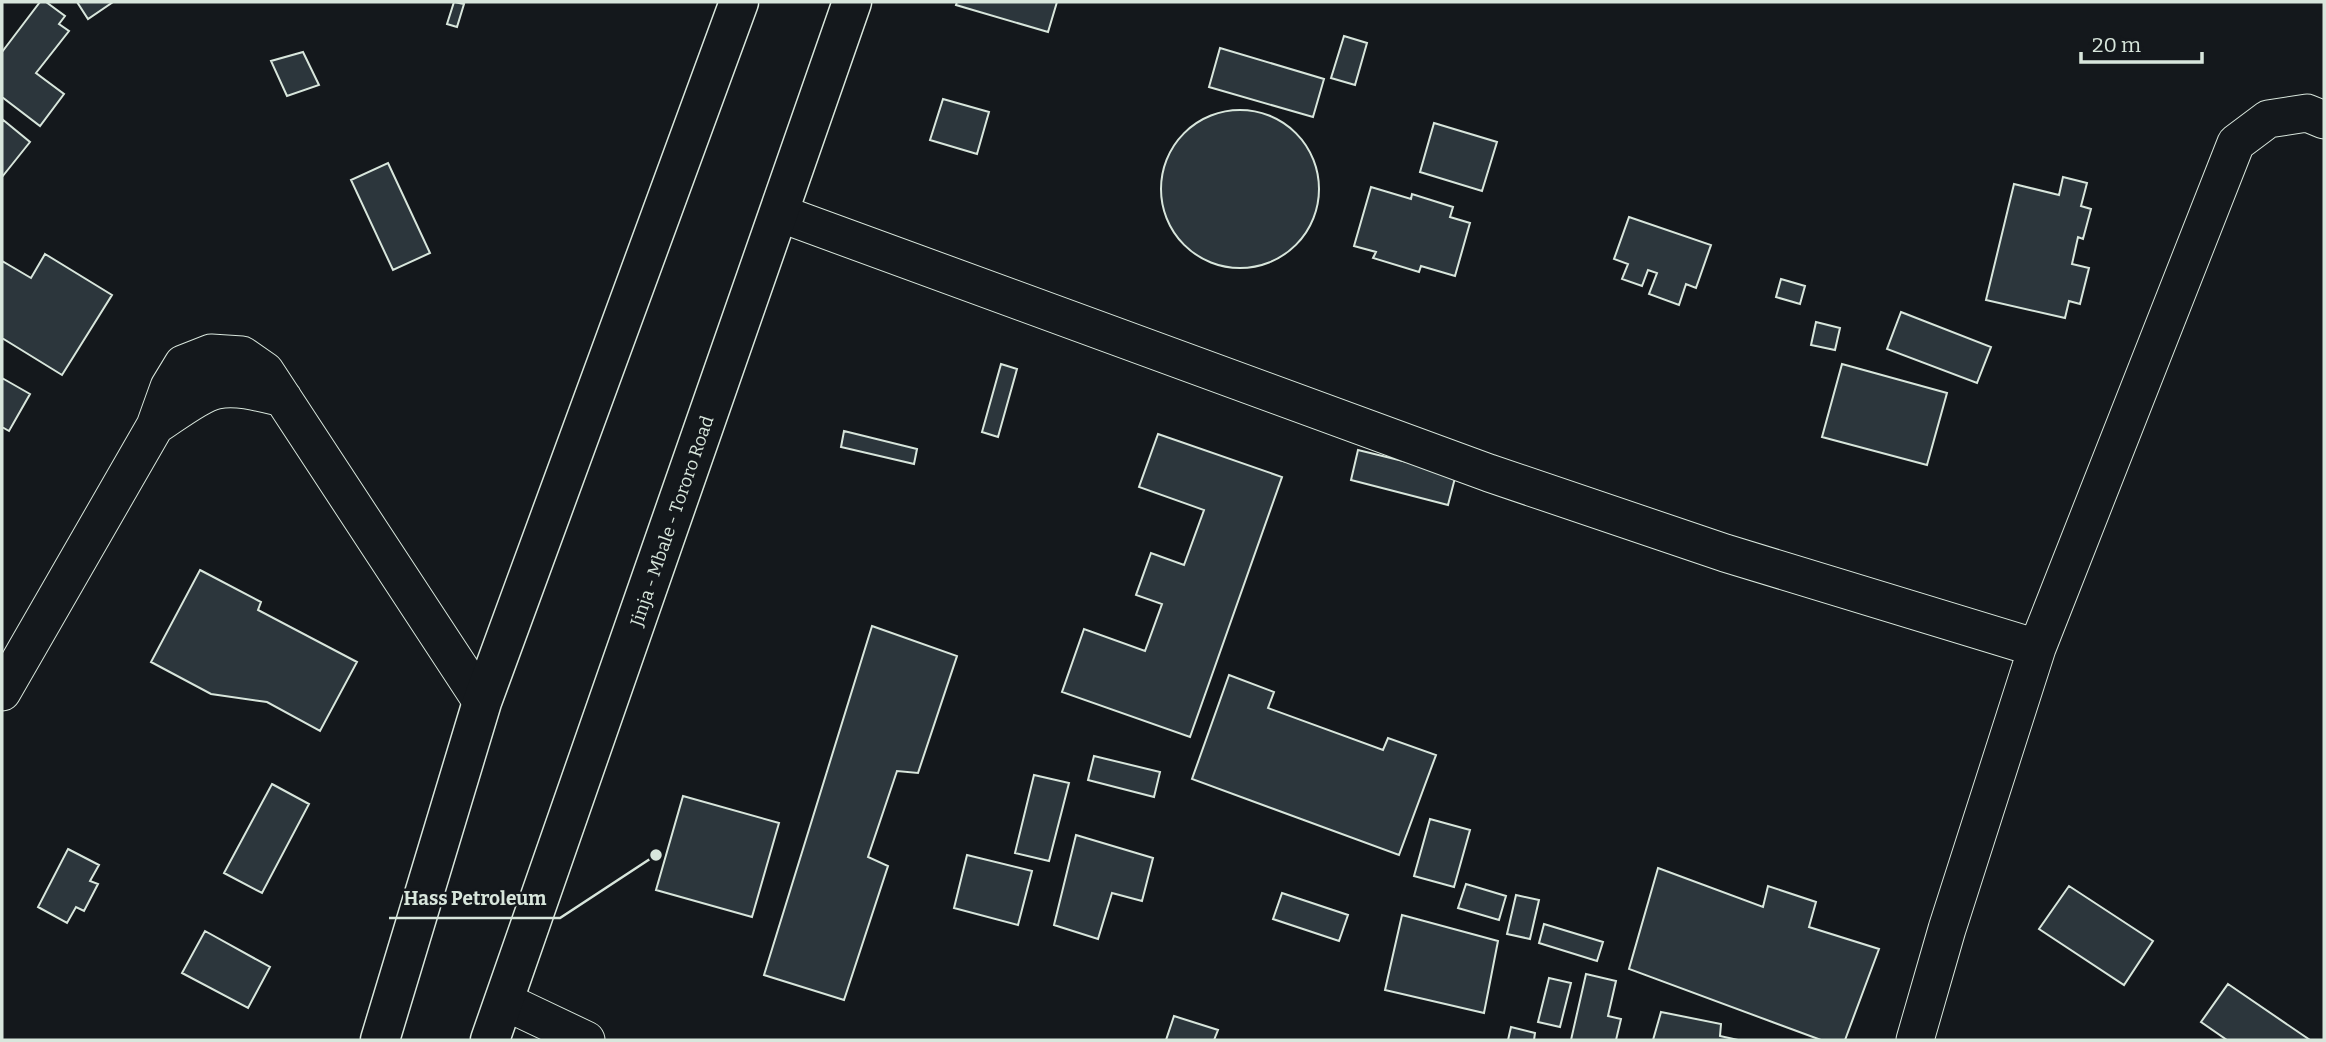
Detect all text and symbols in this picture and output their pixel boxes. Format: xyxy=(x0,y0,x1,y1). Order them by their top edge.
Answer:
scale bar xyxy=(2081,21,2202,65)
text: 20 m xyxy=(2092,32,2141,58)
street label: Jinja - Mbale - Tororo Road xyxy=(625,412,719,630)
callout: Hass Petroleum xyxy=(389,878,560,918)
text: Hass Petroleum xyxy=(404,887,546,910)

